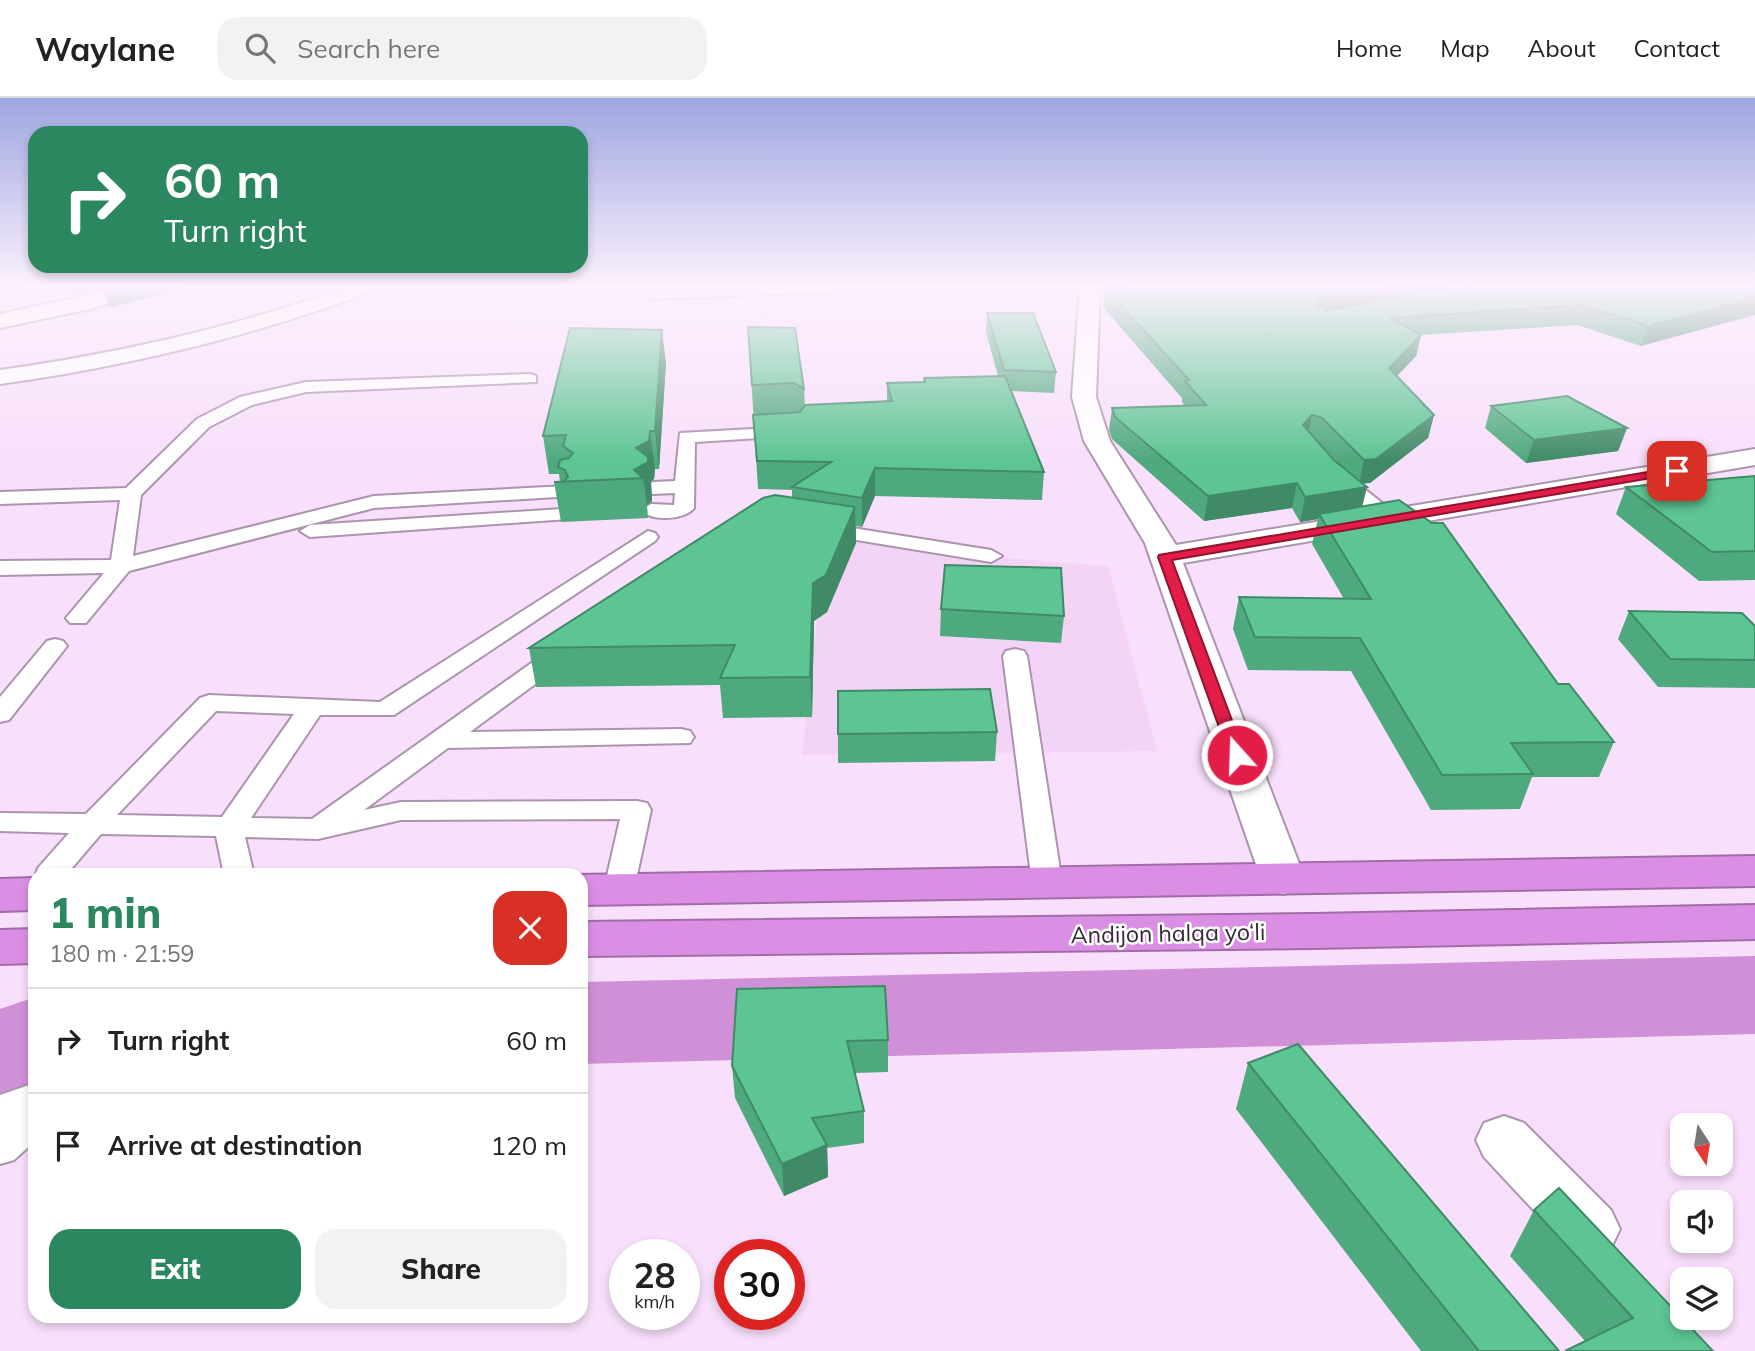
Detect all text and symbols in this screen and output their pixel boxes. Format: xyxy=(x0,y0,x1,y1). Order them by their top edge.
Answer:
search box xyxy=(217,17,707,80)
text: Waylane xyxy=(35,28,175,69)
icon: search xyxy=(241,29,279,67)
text: Search here xyxy=(297,32,440,65)
text: Home xyxy=(1336,33,1402,63)
text: Map xyxy=(1440,33,1490,63)
text: About xyxy=(1528,33,1596,63)
text: Contact xyxy=(1634,33,1720,63)
text: 60 m xyxy=(164,149,280,210)
icon: right xyxy=(49,154,140,245)
text: Turn right xyxy=(164,210,307,250)
pin xyxy=(1647,441,1707,501)
icon: arrive xyxy=(1658,452,1696,490)
position arrow xyxy=(1200,718,1274,792)
text: 1 min xyxy=(49,886,162,939)
button: close xyxy=(493,891,567,965)
street label: Andijon halqa yo‘li xyxy=(1070,917,1266,949)
text: 180 m · 21:59 xyxy=(49,939,194,968)
icon: right xyxy=(49,1022,87,1060)
text: Turn right xyxy=(108,1024,229,1057)
text: 60 m xyxy=(506,1024,567,1057)
north arrow xyxy=(1670,1113,1732,1176)
map controls xyxy=(1670,1113,1733,1330)
icon: arrive xyxy=(49,1127,87,1165)
text: Arrive at destination xyxy=(108,1129,363,1162)
text: 120 m xyxy=(491,1129,567,1162)
button: sound xyxy=(1670,1190,1733,1253)
button: Exit xyxy=(49,1229,301,1309)
button: Share xyxy=(315,1229,567,1309)
speed limit sign: 30 xyxy=(714,1239,805,1330)
text: 28 xyxy=(633,1253,676,1297)
button: layers xyxy=(1670,1267,1733,1330)
text: km/h xyxy=(634,1290,675,1313)

